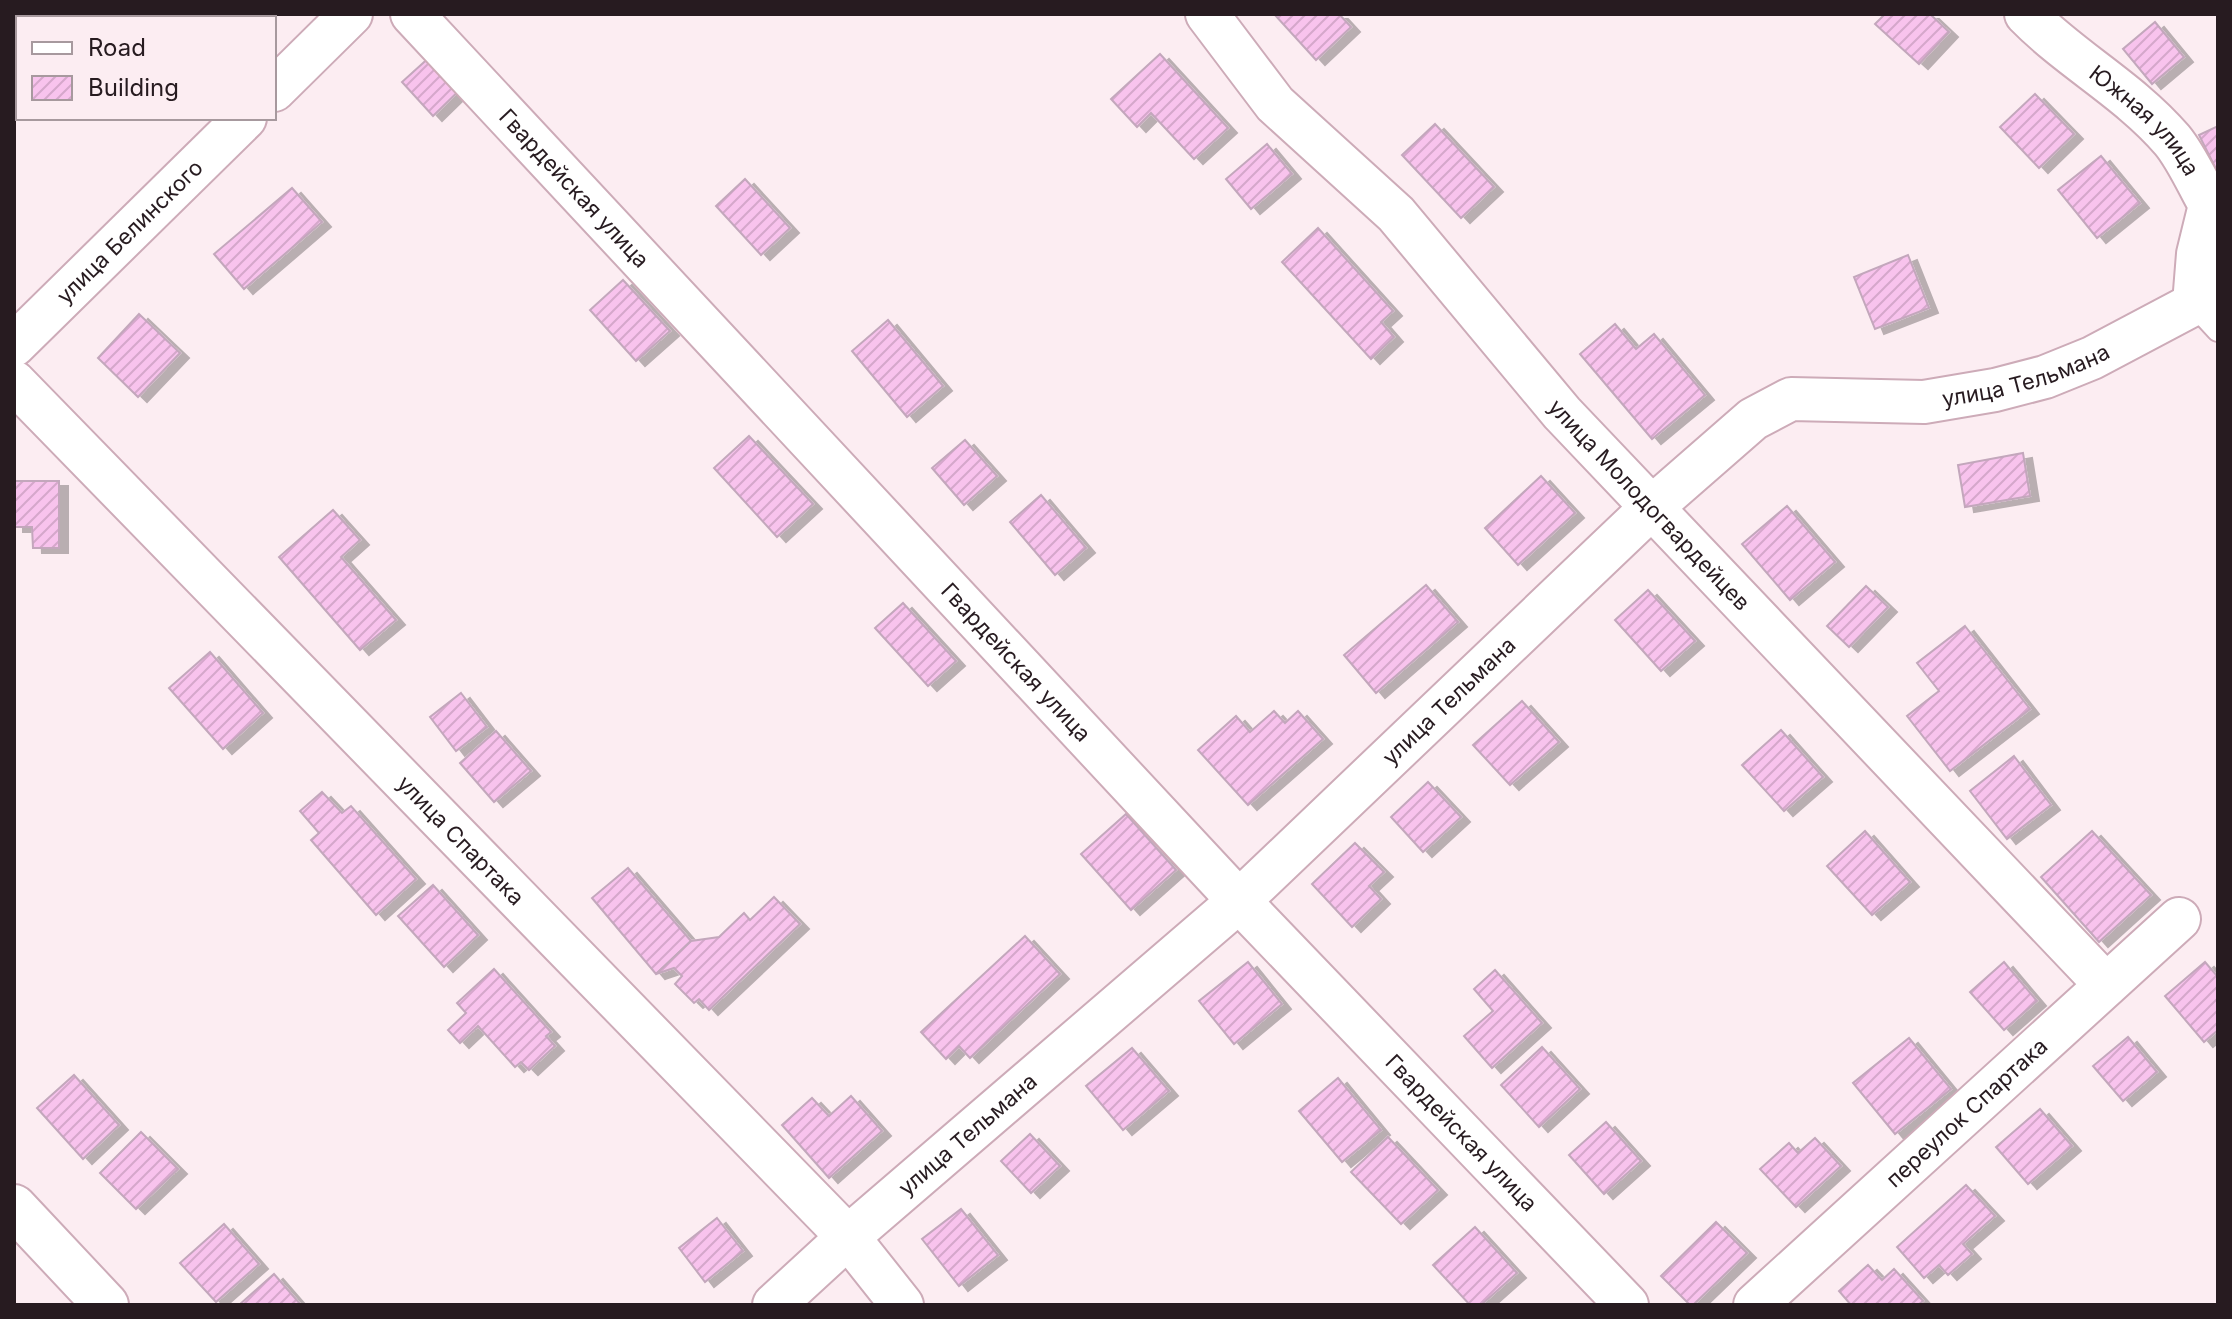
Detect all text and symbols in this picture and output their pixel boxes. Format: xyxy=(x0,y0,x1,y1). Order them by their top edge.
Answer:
legend xyxy=(16,16,276,120)
text: Road xyxy=(88,33,146,62)
street label: Южная улица xyxy=(2084,59,2205,180)
text: Building xyxy=(88,73,179,102)
street label: Гвардейская улица xyxy=(494,103,654,273)
street label: улица Белинского xyxy=(51,154,208,309)
street label: улица Тельмана xyxy=(1940,338,2114,412)
street label: улица Молодогвардейцев xyxy=(1543,394,1755,615)
street label: Гвардейская улица xyxy=(936,577,1096,747)
street label: улица Тельмана xyxy=(1377,632,1521,770)
street label: улица Спартака xyxy=(392,770,530,910)
street label: переулок Спартака xyxy=(1881,1033,2052,1192)
street label: Гвардейская улица xyxy=(1380,1049,1543,1216)
street label: улица Тельмана xyxy=(893,1068,1042,1201)

